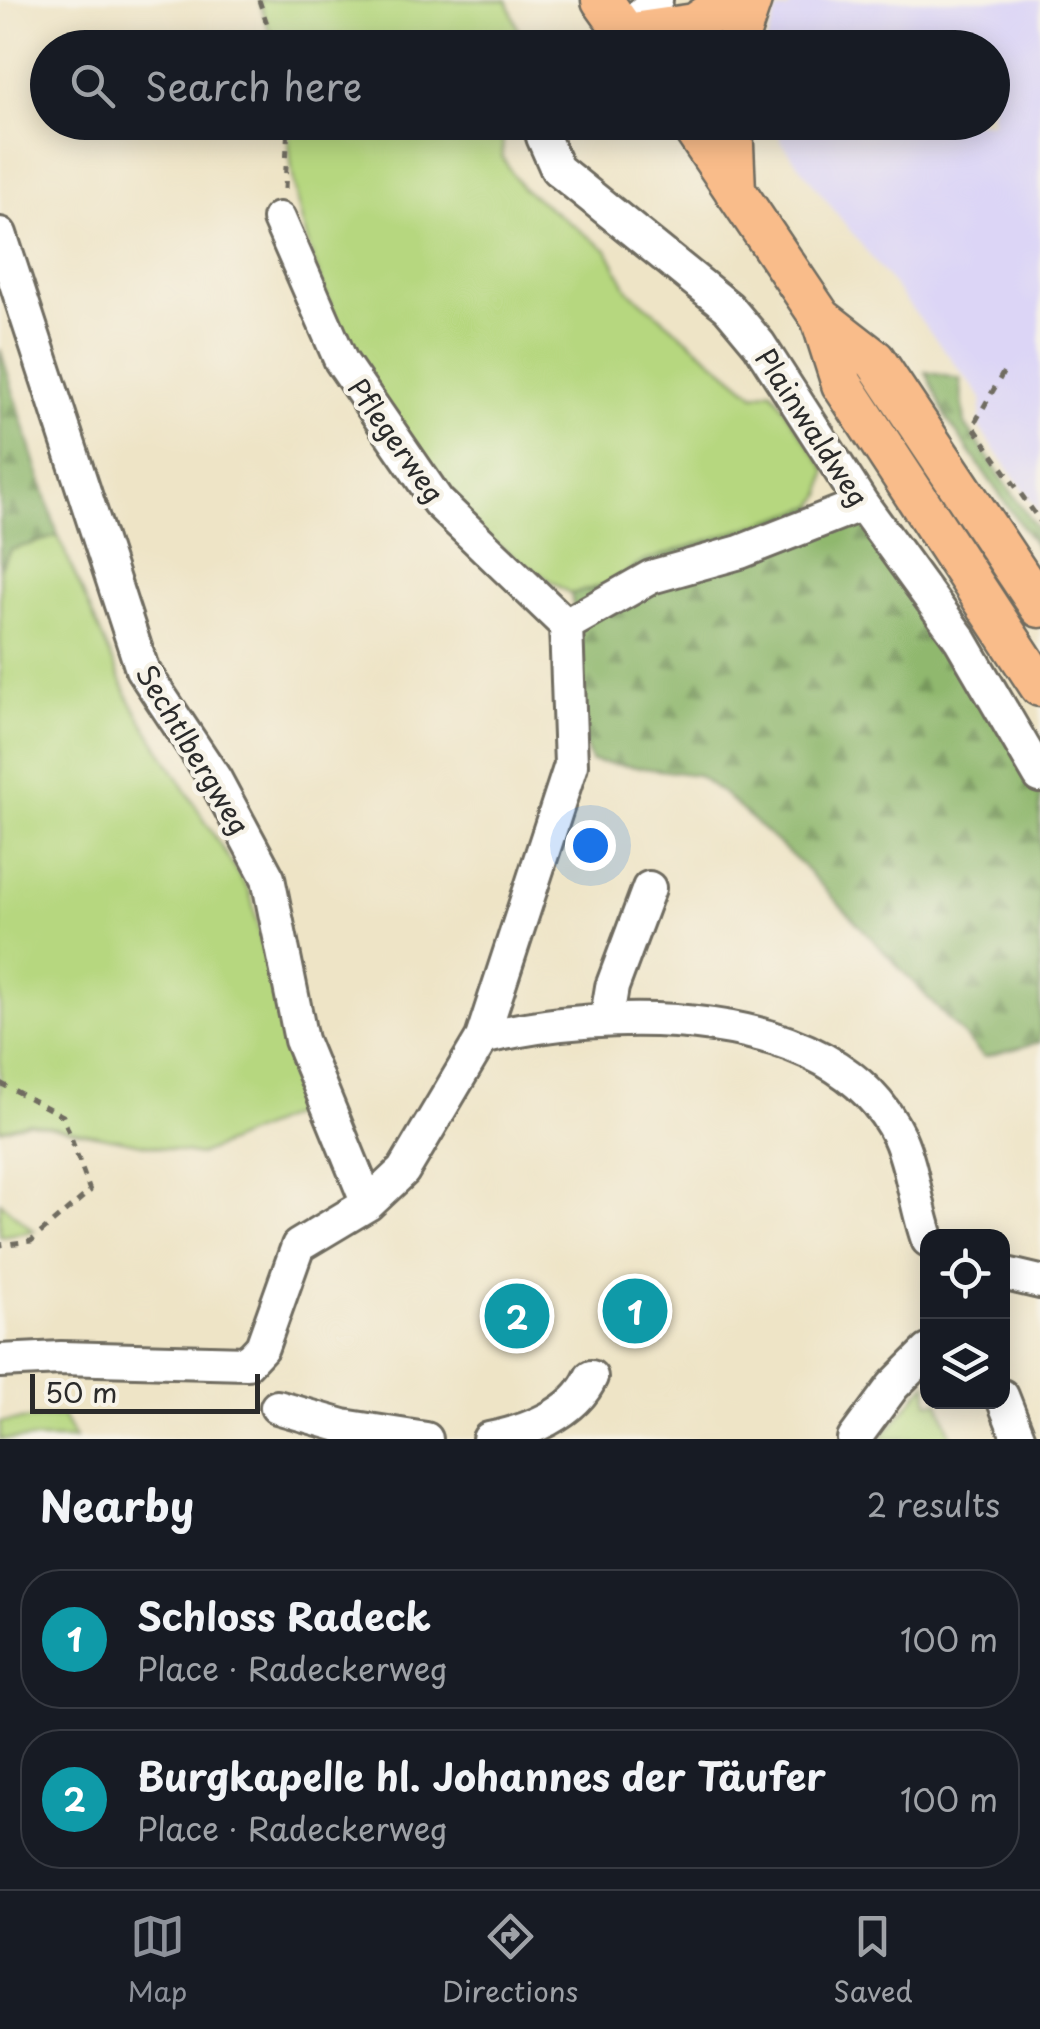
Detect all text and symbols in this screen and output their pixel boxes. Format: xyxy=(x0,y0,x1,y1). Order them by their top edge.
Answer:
search box xyxy=(30,30,1010,140)
text: Search here xyxy=(145,57,362,114)
icon: search xyxy=(65,58,120,113)
street label: Plainwaldweg xyxy=(746,339,880,515)
street label: Pflegerweg xyxy=(338,369,456,511)
street label: Sechtlbergweg xyxy=(126,655,262,843)
your location xyxy=(565,820,616,871)
map controls xyxy=(920,1229,1010,1409)
button: locate xyxy=(920,1229,1010,1319)
pin: 1 xyxy=(602,1274,668,1348)
pin: 2 xyxy=(484,1278,550,1354)
button: layers xyxy=(920,1319,1010,1409)
scale bar xyxy=(30,1369,260,1414)
text: 50 m xyxy=(45,1370,118,1413)
text: Nearby xyxy=(40,1473,194,1536)
text: 2 results xyxy=(867,1480,1000,1528)
text: Schloss Radeck xyxy=(137,1587,431,1644)
text: 1 xyxy=(67,1615,82,1663)
text: 100 m xyxy=(900,1615,998,1663)
text: Place · Radeckerweg xyxy=(137,1644,448,1692)
text: Burgkapelle hl. Johannes der Täufer xyxy=(137,1747,826,1804)
text: 2 xyxy=(63,1775,86,1823)
text: 100 m xyxy=(900,1775,998,1823)
text: Place · Radeckerweg xyxy=(137,1804,448,1852)
tab: Map xyxy=(127,1909,187,2012)
tab: Directions xyxy=(442,1909,578,2012)
tab: Saved xyxy=(833,1909,913,2012)

